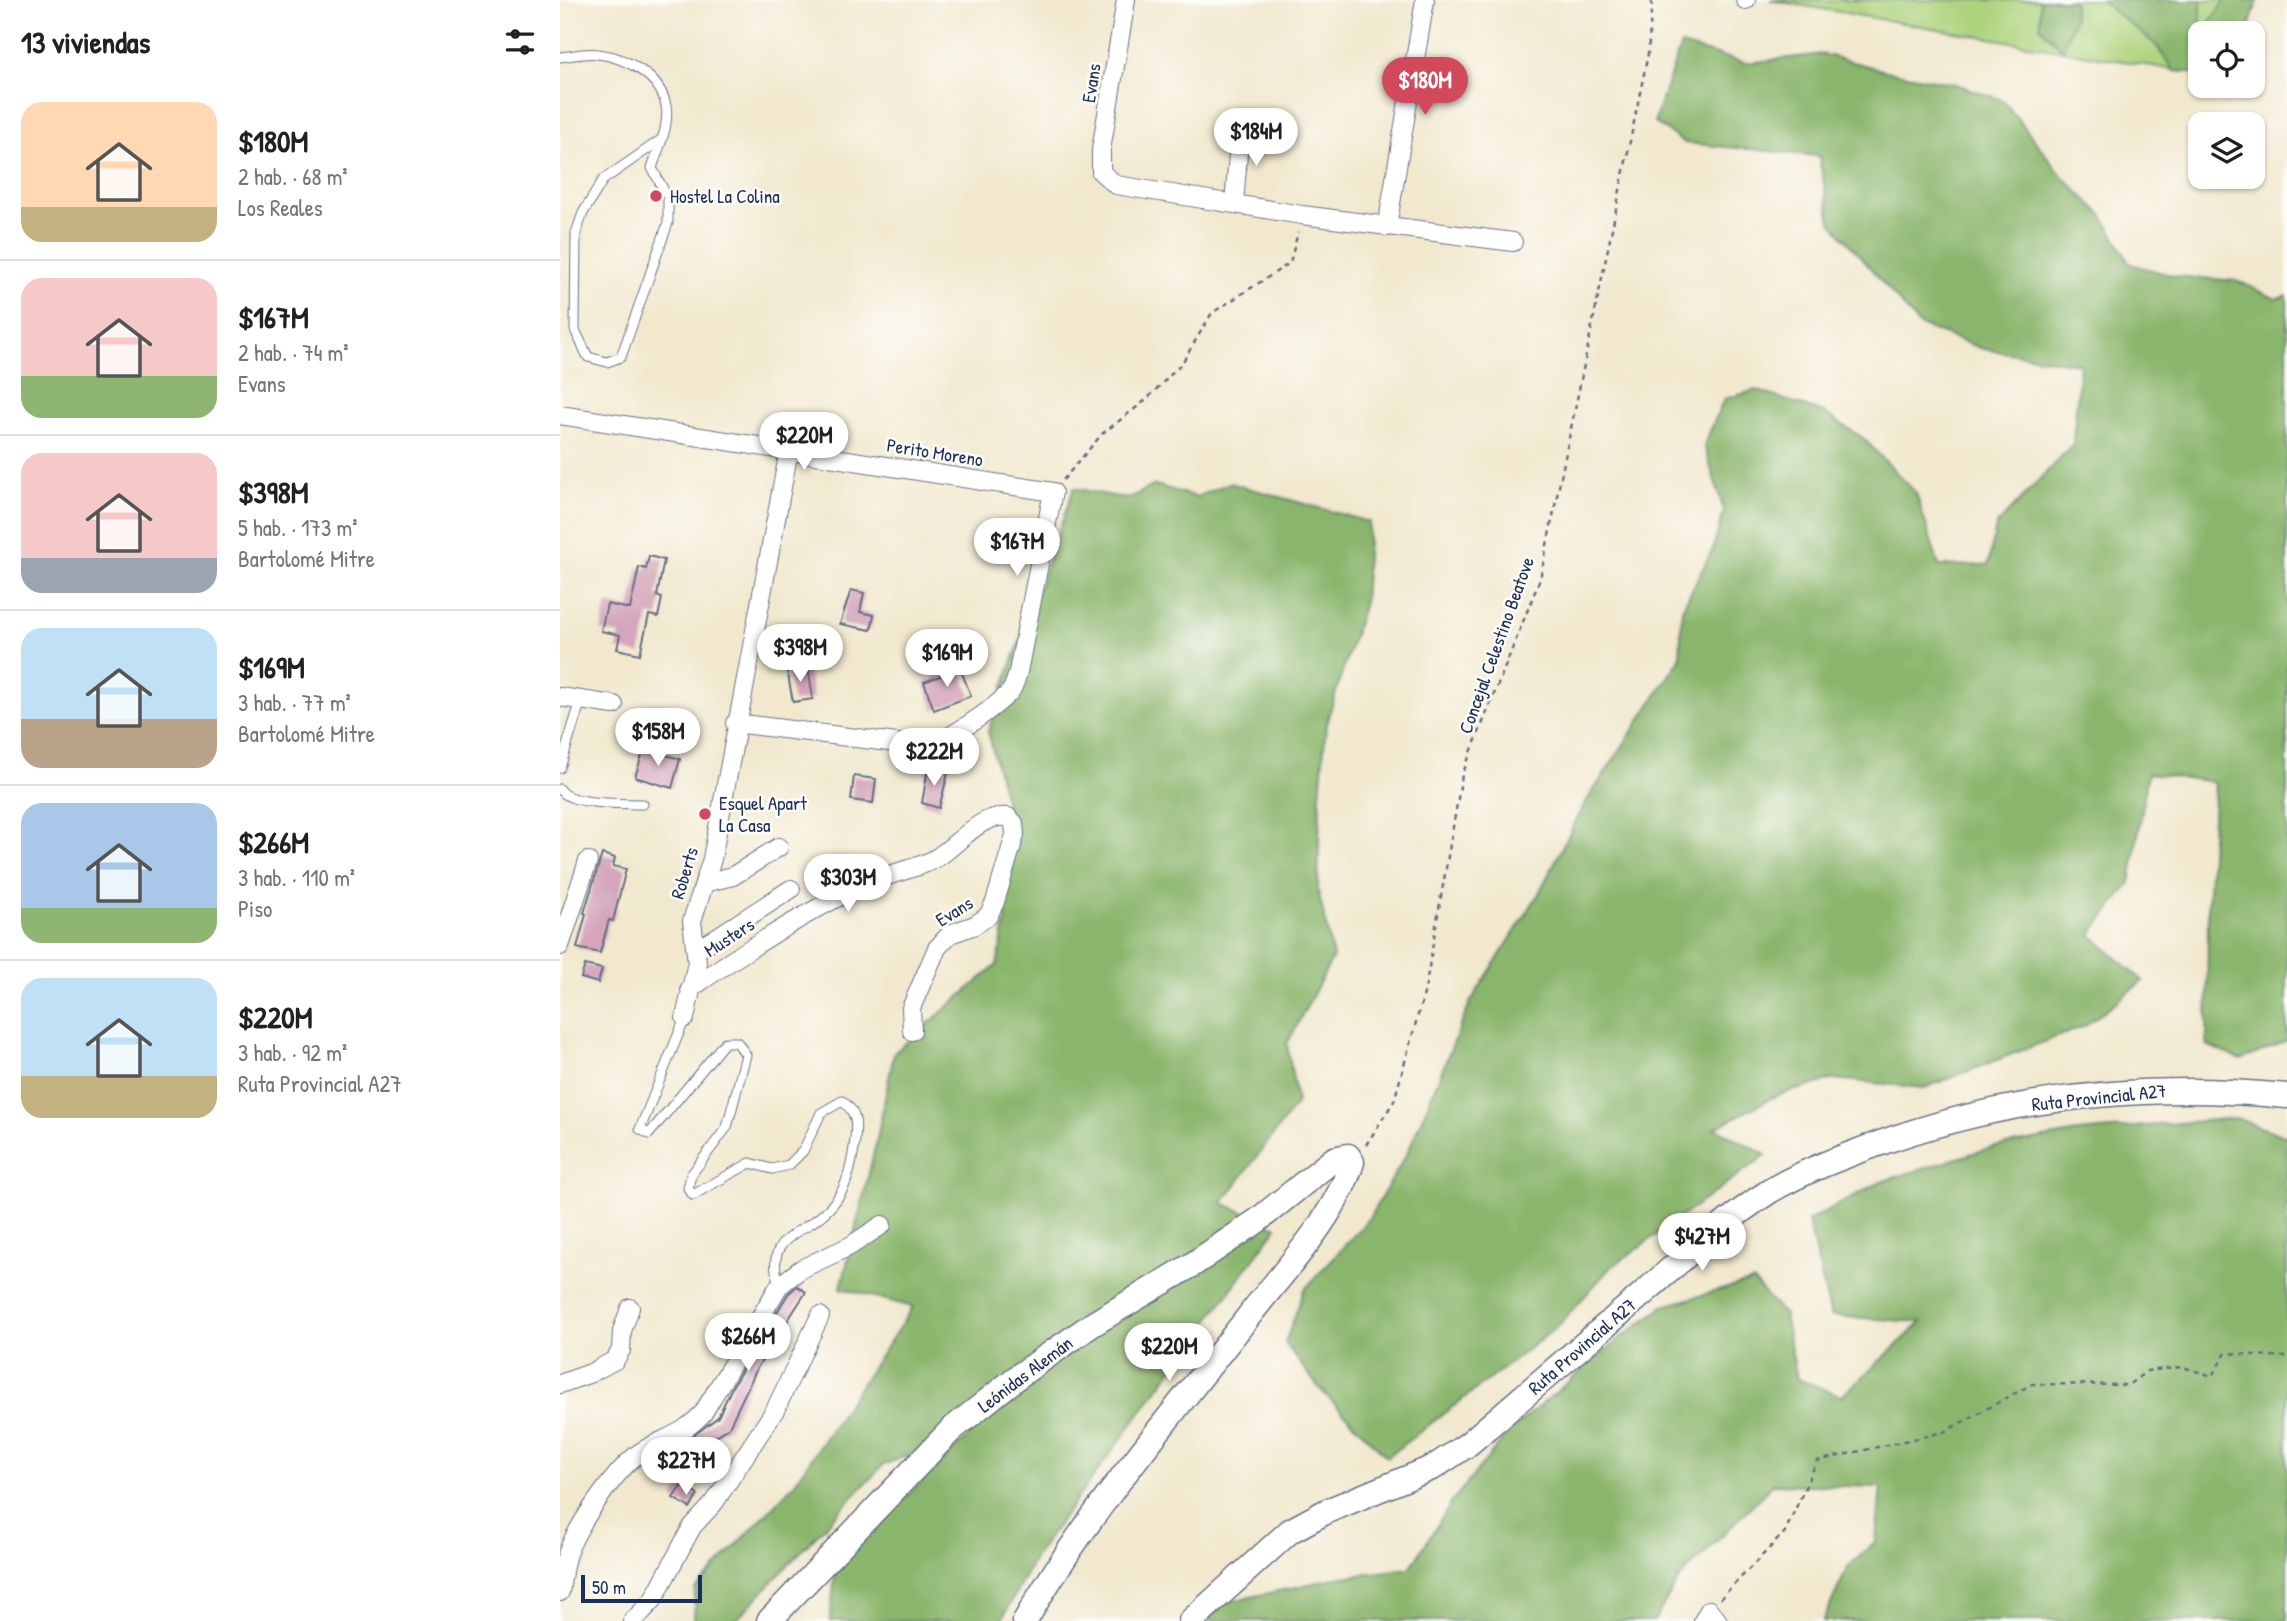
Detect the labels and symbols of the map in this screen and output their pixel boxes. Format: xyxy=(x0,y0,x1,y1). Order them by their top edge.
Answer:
pin: $180M xyxy=(1376,58,1474,117)
street label: Evans xyxy=(1075,62,1107,104)
pin: $184M xyxy=(1207,108,1305,168)
place label: Hostel La Colina xyxy=(670,183,780,209)
marker: Hostel La Colina xyxy=(648,188,664,204)
pin: $220M xyxy=(755,412,853,472)
street label: Perito Moreno xyxy=(885,432,985,472)
pin: $167M xyxy=(968,518,1066,578)
street label: Concejal Celestino Beatove xyxy=(1452,553,1540,737)
pin: $398M xyxy=(751,624,849,684)
pin: $169M xyxy=(898,630,996,689)
pin: $158M xyxy=(609,708,707,768)
pin: $222M xyxy=(885,728,983,788)
place label: Esquel Apart La Casa xyxy=(719,790,807,838)
marker: Esquel Apart La Casa xyxy=(697,806,713,822)
street label: Roberts xyxy=(664,844,704,902)
pin: $303M xyxy=(799,855,897,914)
street label: Evans xyxy=(930,890,978,932)
street label: Musters xyxy=(699,911,759,963)
street label: Ruta Provincial A27 xyxy=(2030,1077,2168,1117)
pin: $427M xyxy=(1653,1214,1751,1273)
street label: Ruta Provincial A27 xyxy=(1522,1292,1642,1400)
pin: $266M xyxy=(699,1314,797,1373)
pin: $220M xyxy=(1120,1324,1218,1383)
street label: Leónidas Alemán xyxy=(972,1330,1078,1418)
pin: $227M xyxy=(637,1438,735,1497)
scale bar xyxy=(581,1572,702,1604)

